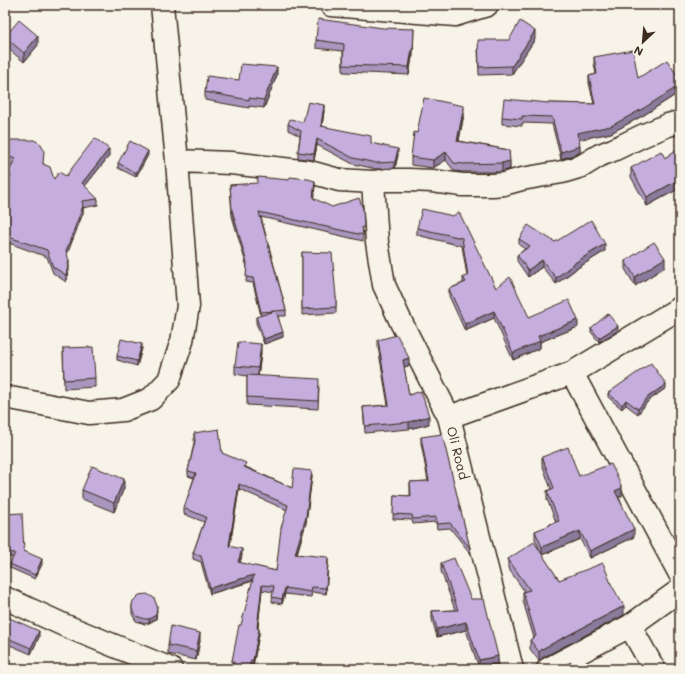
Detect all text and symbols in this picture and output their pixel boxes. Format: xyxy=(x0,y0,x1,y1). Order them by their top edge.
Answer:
north arrow xyxy=(623,22,663,62)
text: N xyxy=(631,43,645,60)
street label: Oli Road xyxy=(444,425,473,481)

